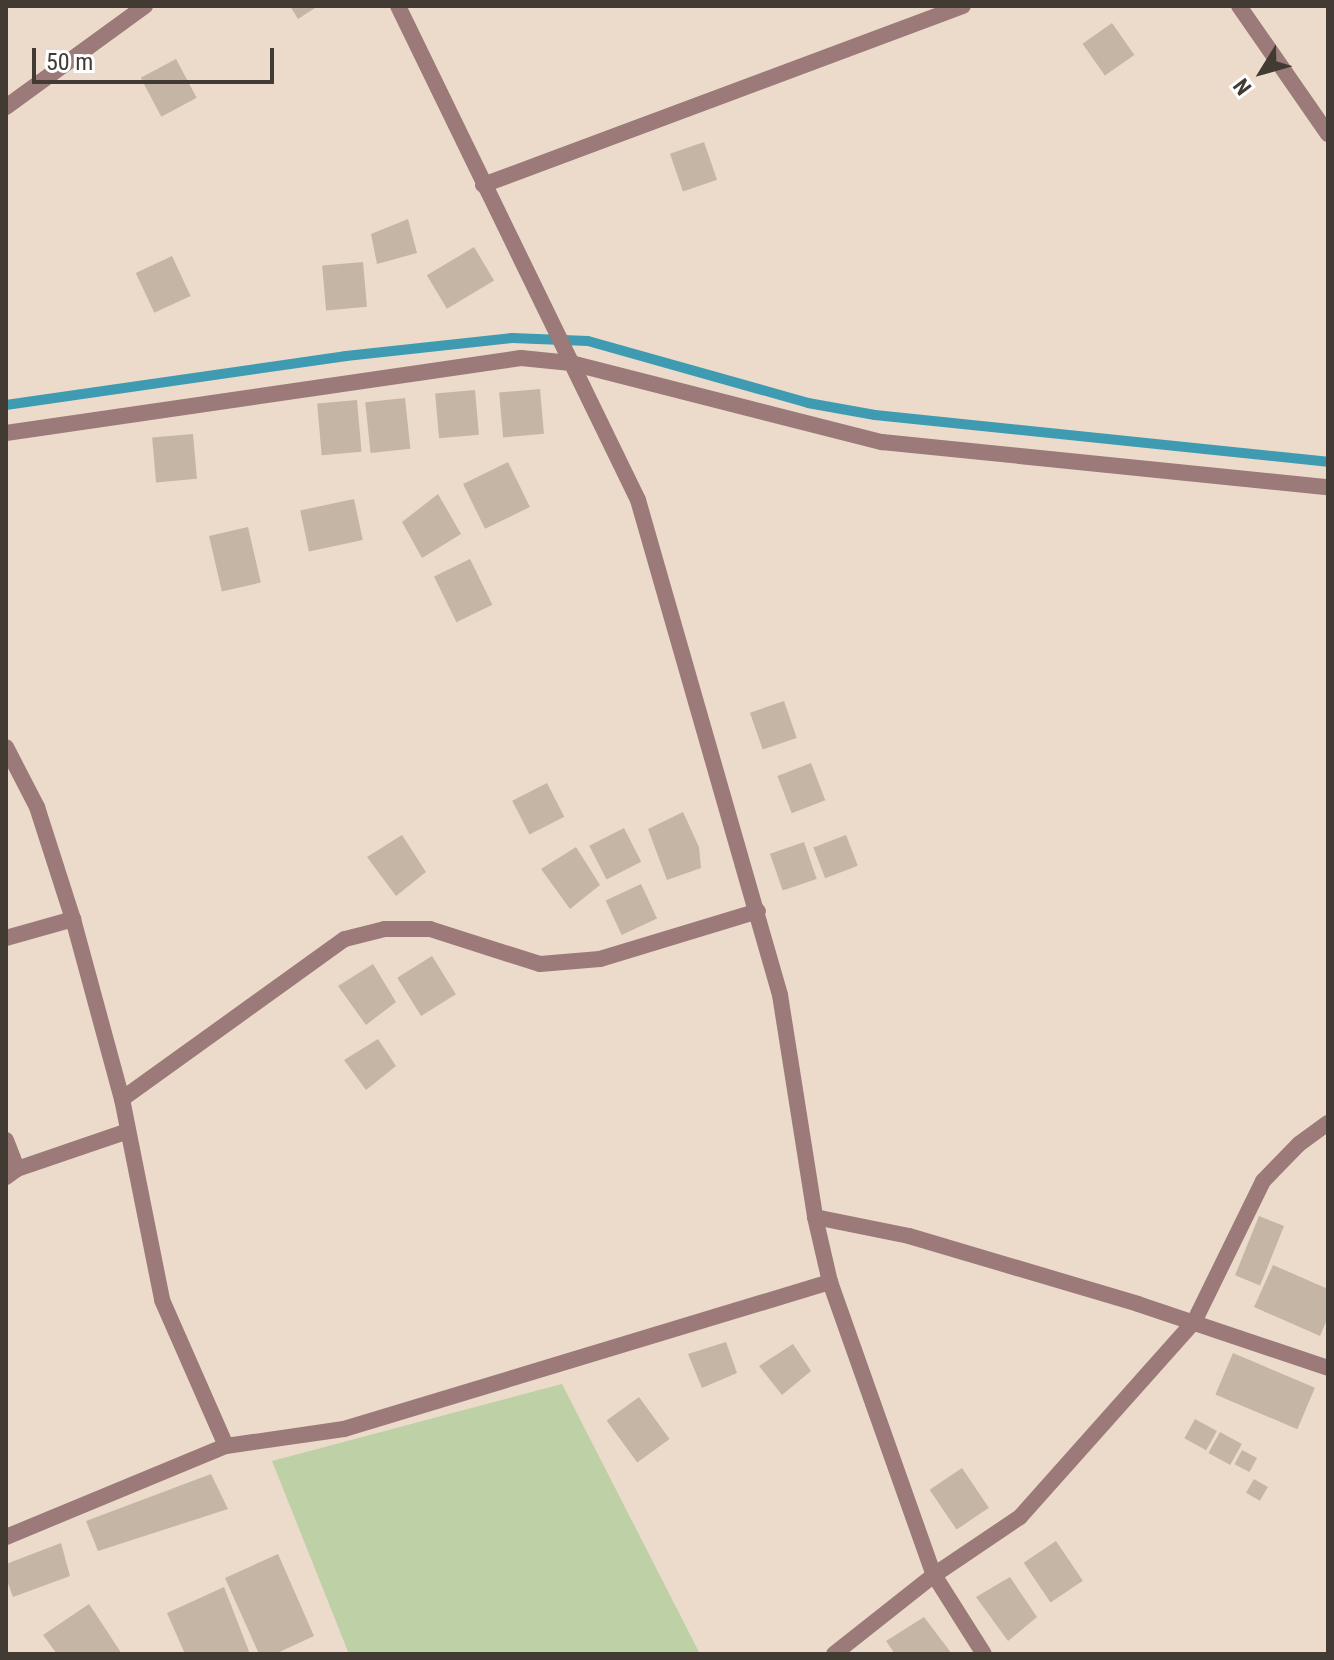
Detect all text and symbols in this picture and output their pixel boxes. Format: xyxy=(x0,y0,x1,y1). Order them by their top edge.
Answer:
scale bar xyxy=(36,32,278,82)
north arrow xyxy=(1222,32,1302,112)
text: 50 m xyxy=(46,48,93,76)
text: N xyxy=(1228,74,1256,100)

